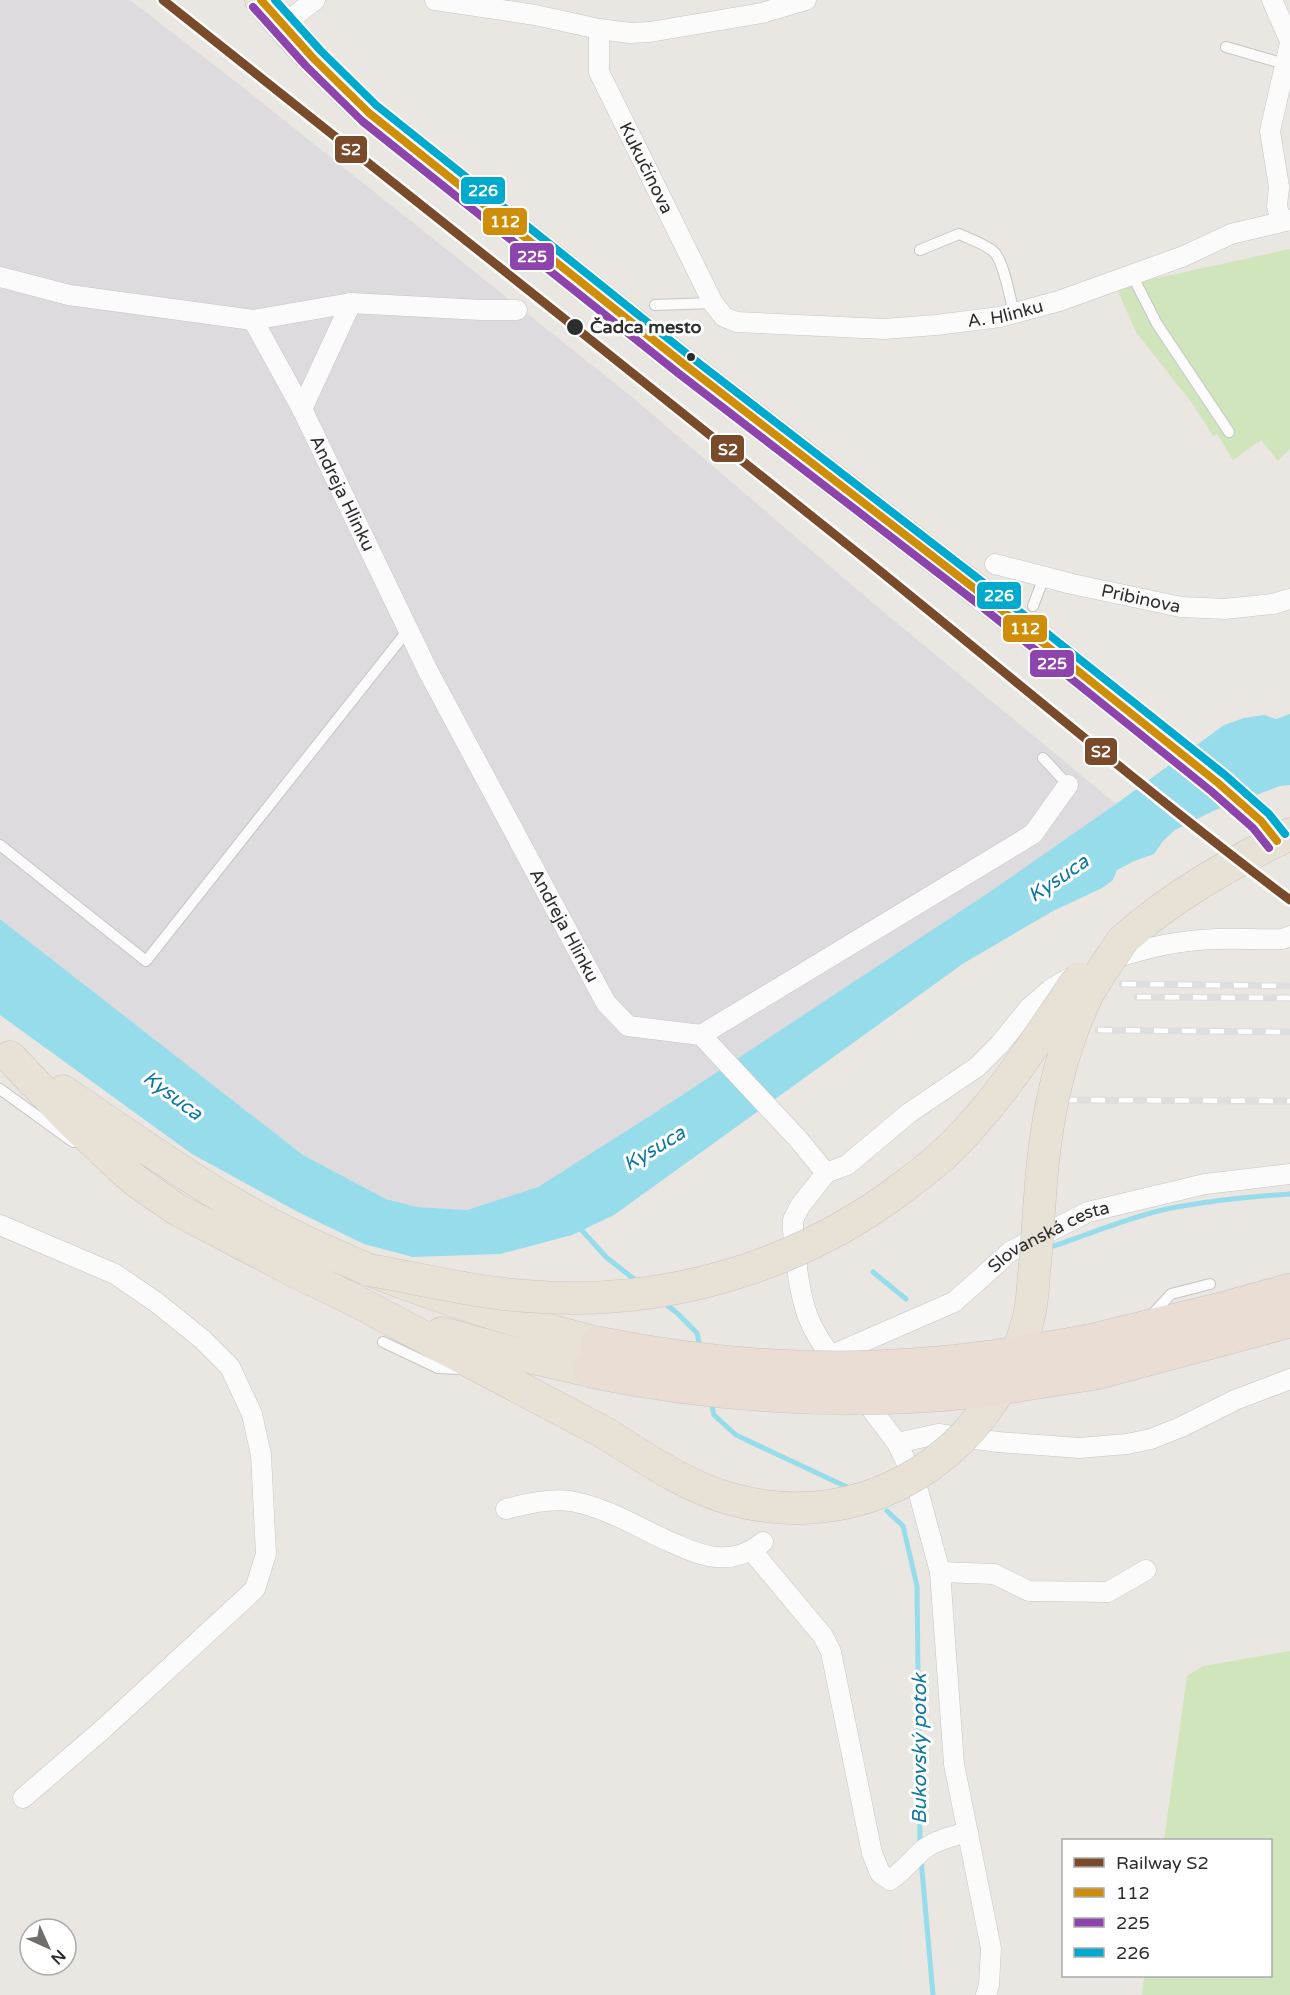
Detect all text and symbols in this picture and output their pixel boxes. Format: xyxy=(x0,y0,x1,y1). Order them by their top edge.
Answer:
street label: Kukučínova xyxy=(615,119,678,217)
line badge: S2 xyxy=(334,135,368,164)
text: S2 xyxy=(341,140,361,160)
line badge: 226 xyxy=(460,176,506,205)
text: 226 xyxy=(468,181,498,201)
line badge: 112 xyxy=(482,207,528,236)
text: 112 xyxy=(490,212,520,232)
line badge: 225 xyxy=(509,242,555,271)
text: 225 xyxy=(517,247,547,267)
street label: A. Hlinku xyxy=(966,295,1046,332)
place label: Čadca mesto xyxy=(590,316,701,338)
marker: Čadca mesto xyxy=(565,317,585,337)
unlabelled marker xyxy=(685,351,697,363)
street label: Andreja Hlinku xyxy=(305,432,380,555)
line badge: S2 xyxy=(710,434,745,463)
text: S2 xyxy=(718,440,738,460)
street label: Pribinova xyxy=(1099,579,1183,618)
line badge: 226 xyxy=(976,581,1022,610)
text: 226 xyxy=(984,586,1014,606)
line badge: 112 xyxy=(1002,614,1048,643)
text: 112 xyxy=(1010,619,1040,639)
line badge: 225 xyxy=(1029,649,1075,678)
text: 225 xyxy=(1037,654,1067,674)
line badge: S2 xyxy=(1084,737,1118,766)
text: S2 xyxy=(1091,742,1111,762)
water label: Kysuca xyxy=(1024,849,1094,908)
street label: Andreja Hlinku xyxy=(525,865,604,986)
water label: Kysuca xyxy=(138,1066,207,1126)
water label: Kysuca xyxy=(619,1121,690,1177)
street label: Slovanská cesta xyxy=(983,1196,1112,1277)
water label: Bukovský potok xyxy=(908,1671,932,1824)
legend xyxy=(1062,1839,1272,1977)
text: Railway S2 xyxy=(1116,1852,1209,1874)
text: 112 xyxy=(1116,1882,1150,1904)
text: 225 xyxy=(1116,1912,1150,1934)
north arrow xyxy=(18,1917,78,1977)
text: 226 xyxy=(1116,1942,1150,1964)
text: N xyxy=(46,1945,70,1969)

